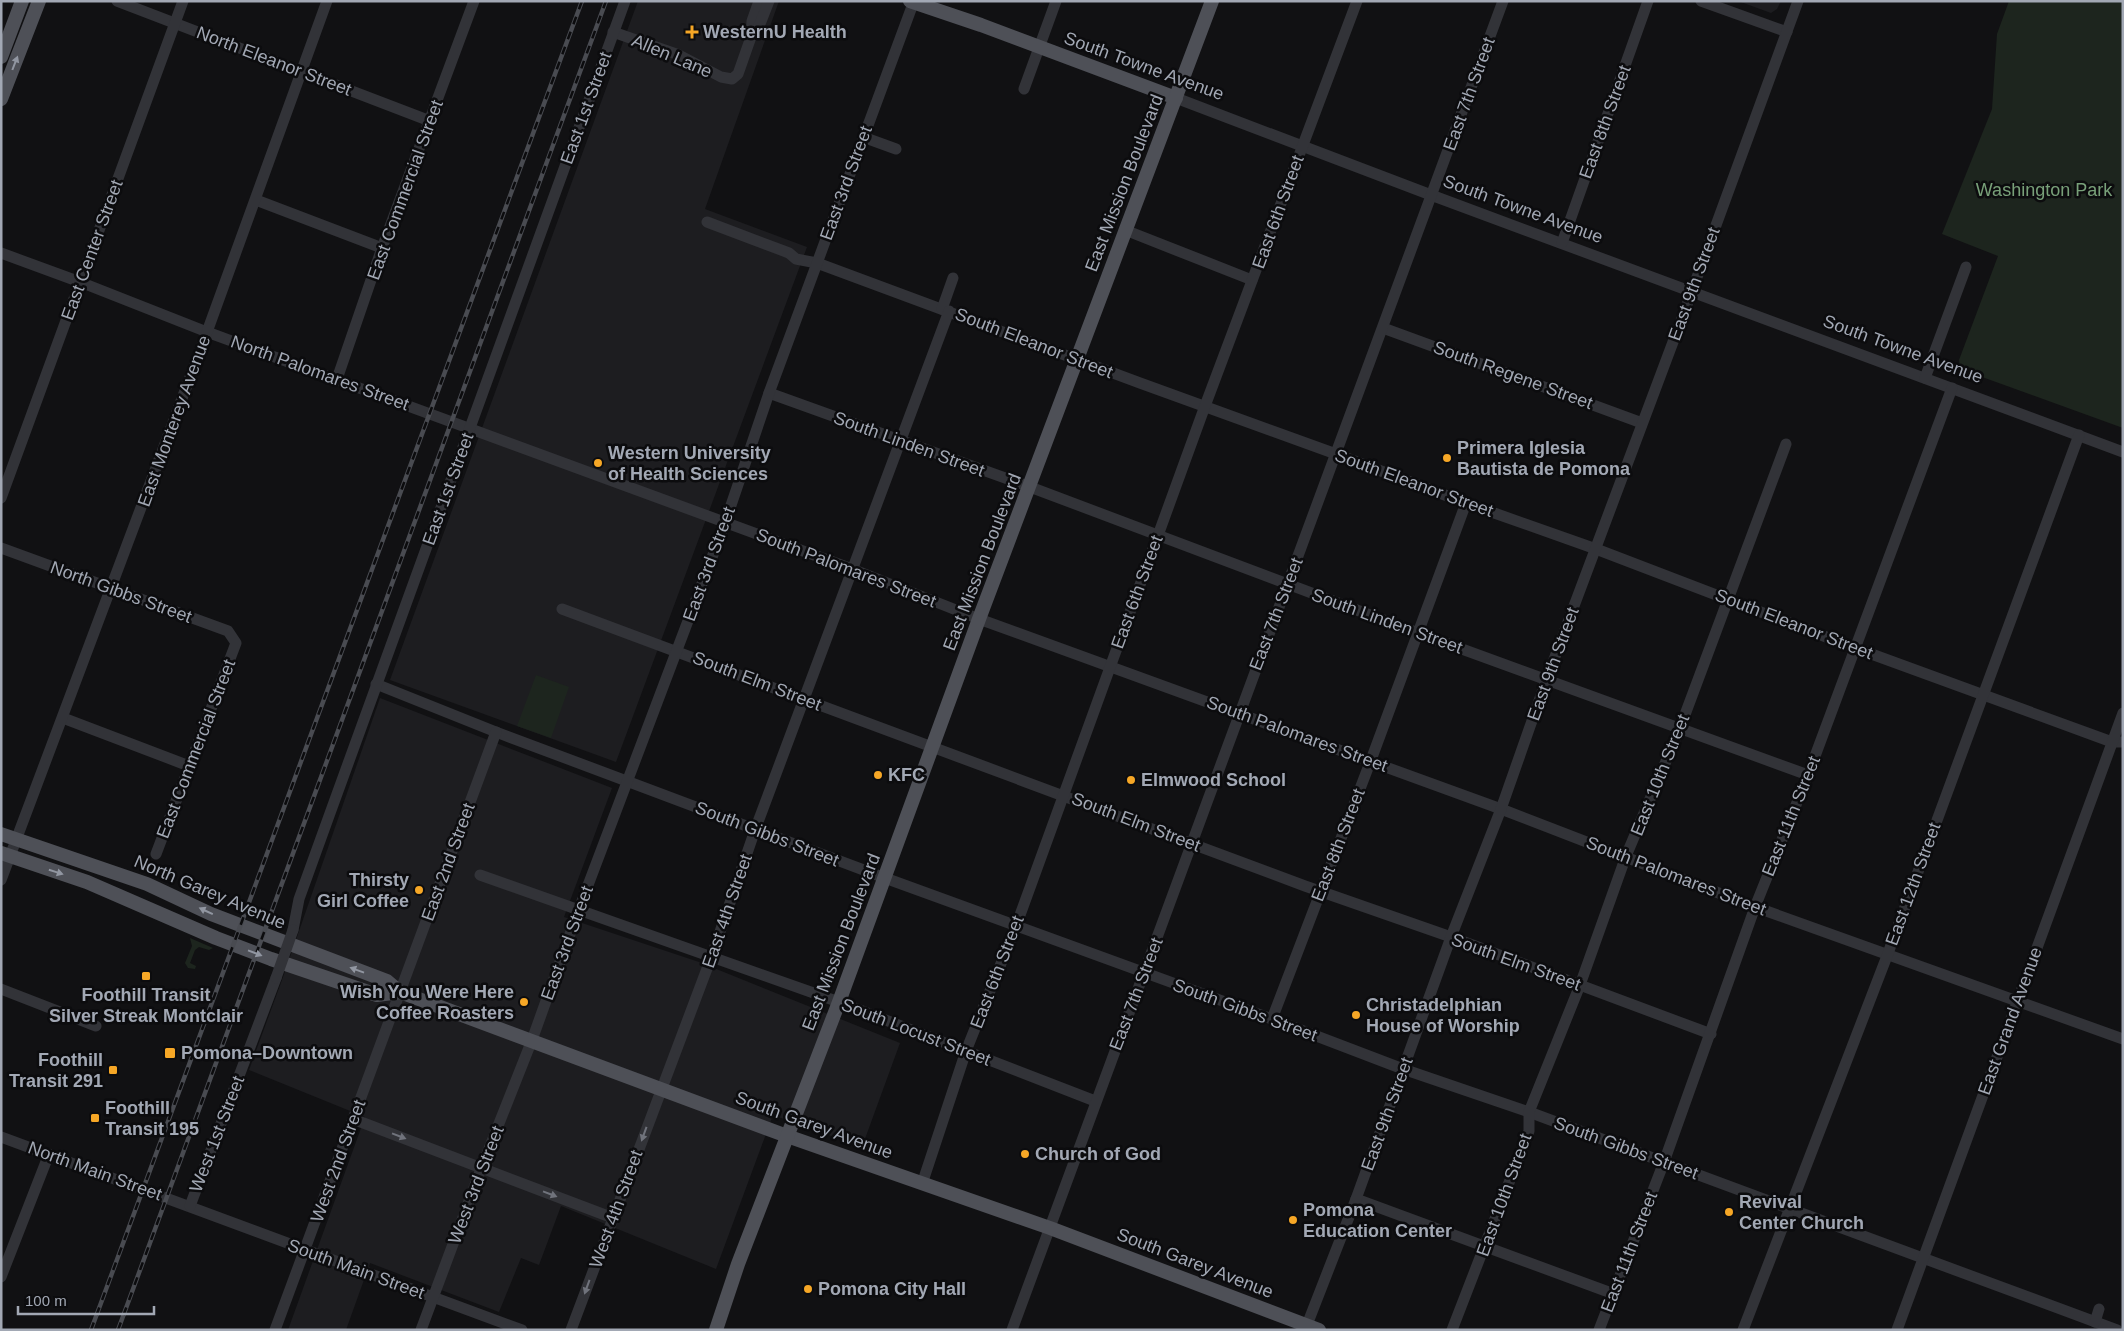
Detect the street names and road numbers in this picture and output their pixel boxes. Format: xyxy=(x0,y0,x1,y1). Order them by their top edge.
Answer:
street label: North Eleanor Street xyxy=(194,22,354,100)
street label: South Towne Avenue xyxy=(1061,28,1227,104)
street label: Allen Lane xyxy=(629,30,715,82)
street label: East 7th Street xyxy=(1439,35,1499,153)
street label: East 1st Street xyxy=(556,49,616,167)
street label: East 8th Street xyxy=(1575,63,1635,181)
street label: East Mission Boulevard xyxy=(1081,92,1167,274)
street label: East Commercial Street xyxy=(363,97,447,283)
street label: East 3rd Street xyxy=(816,123,876,243)
street label: East 6th Street xyxy=(1248,153,1308,271)
street label: South Towne Avenue xyxy=(1440,171,1606,247)
street label: East Center Street xyxy=(57,177,127,323)
street label: East 9th Street xyxy=(1664,225,1724,343)
street label: South Eleanor Street xyxy=(952,304,1116,382)
street label: South Towne Avenue xyxy=(1820,311,1986,387)
street label: North Palomares Street xyxy=(228,331,412,415)
street label: East Monterey Avenue xyxy=(134,333,214,509)
street label: South Regene Street xyxy=(1431,337,1595,413)
street label: South Linden Street xyxy=(831,407,987,481)
street label: East 1st Street xyxy=(418,430,478,548)
street label: South Eleanor Street xyxy=(1332,445,1496,521)
street label: East Mission Boulevard xyxy=(939,471,1025,653)
street label: East 3rd Street xyxy=(679,504,739,624)
street label: South Palomares Street xyxy=(753,524,939,612)
street label: East 6th Street xyxy=(1107,533,1167,651)
street label: East 7th Street xyxy=(1245,555,1307,673)
street label: North Gibbs Street xyxy=(48,557,194,627)
street label: South Linden Street xyxy=(1309,584,1465,658)
street label: South Eleanor Street xyxy=(1712,585,1876,663)
street label: East 9th Street xyxy=(1523,605,1583,723)
street label: South Elm Street xyxy=(690,647,824,715)
street label: East Commercial Street xyxy=(153,657,239,841)
street label: South Palomares Street xyxy=(1204,692,1390,776)
street label: East 10th Street xyxy=(1627,711,1693,839)
street label: East 11th Street xyxy=(1758,753,1824,879)
street label: East 8th Street xyxy=(1307,786,1369,904)
street label: South Elm Street xyxy=(1069,788,1203,856)
street label: South Gibbs Street xyxy=(692,797,842,871)
street label: East 2nd Street xyxy=(417,800,479,924)
street label: East 12th Street xyxy=(1882,820,1944,948)
street label: South Palomares Street xyxy=(1583,832,1769,920)
street label: North Garey Avenue xyxy=(131,851,289,933)
street label: East 4th Street xyxy=(698,851,756,971)
street label: East Mission Boulevard xyxy=(798,851,884,1033)
street label: East 3rd Street xyxy=(537,883,597,1003)
street label: East 6th Street xyxy=(966,913,1028,1031)
street label: South Elm Street xyxy=(1449,929,1583,995)
street label: East 7th Street xyxy=(1105,935,1167,1053)
street label: East Grand Avenue xyxy=(1974,944,2046,1098)
street label: South Gibbs Street xyxy=(1170,975,1320,1045)
street label: South Locust Street xyxy=(839,994,993,1070)
street label: East 9th Street xyxy=(1357,1055,1417,1173)
street label: West 1st Street xyxy=(186,1073,248,1195)
street label: South Garey Avenue xyxy=(733,1087,895,1163)
street label: West 2nd Street xyxy=(307,1097,369,1225)
street label: South Gibbs Street xyxy=(1551,1113,1701,1183)
street label: West 3rd Street xyxy=(444,1123,508,1247)
street label: East 10th Street xyxy=(1473,1131,1535,1259)
street label: North Main Street xyxy=(25,1137,165,1205)
street label: West 4th Street xyxy=(585,1147,647,1271)
street label: East 11th Street xyxy=(1597,1189,1661,1315)
street label: South Garey Avenue xyxy=(1114,1224,1276,1302)
street label: South Main Street xyxy=(285,1235,427,1303)

